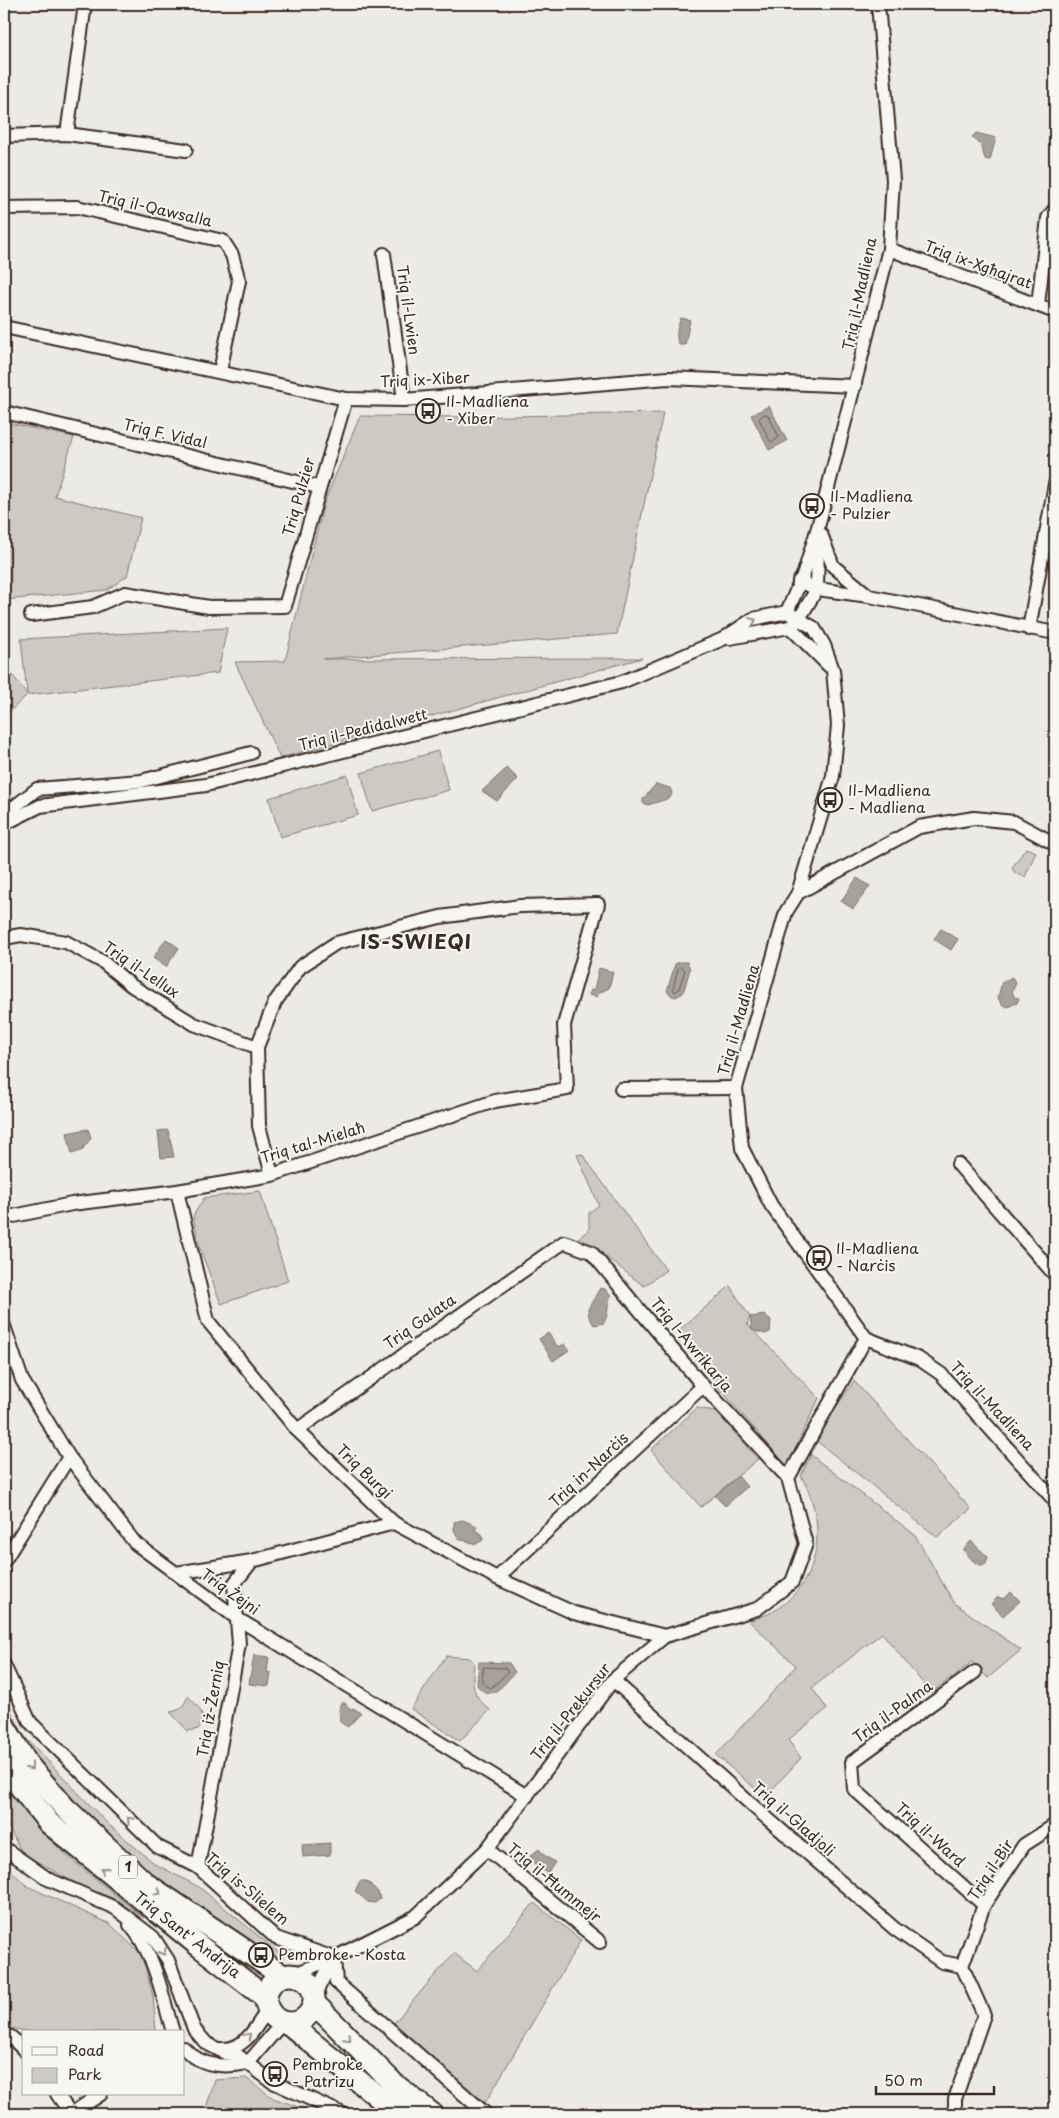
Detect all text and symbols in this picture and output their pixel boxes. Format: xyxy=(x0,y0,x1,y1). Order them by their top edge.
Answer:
street label: Triq il-Qawsalla xyxy=(96,183,215,232)
street label: Triq ix-Xgħajrat xyxy=(921,233,1036,294)
street label: Triq il-Madliena xyxy=(835,235,882,352)
street label: Triq il-Lwien xyxy=(392,264,427,356)
street label: Triq ix-Xiber xyxy=(380,365,470,392)
place label: Il-Madliena - Xiber xyxy=(446,389,529,429)
bus stop icon: Il-Madliena - Xiber xyxy=(415,398,441,424)
street label: Triq F. Vidal xyxy=(121,412,210,453)
street label: Triq Pulzier xyxy=(275,454,320,539)
place label: Il-Madliena - Pulzier xyxy=(830,484,913,524)
bus stop icon: Il-Madliena - Pulzier xyxy=(799,493,825,519)
one-way arrow xyxy=(748,617,757,627)
street label: Triq il-Pedidalwett xyxy=(296,701,430,756)
place label: Il-Madliena - Madliena xyxy=(848,778,931,818)
bus stop icon: Il-Madliena - Madliena xyxy=(817,787,843,813)
district label: IS-SWIEQI xyxy=(360,926,472,956)
street label: Triq il-Lellux xyxy=(99,935,185,1003)
street label: Triq il-Madliena xyxy=(711,961,765,1078)
street label: Triq tal-Mielaħ xyxy=(258,1115,368,1168)
place label: Il-Madliena - Narċis xyxy=(836,1236,919,1276)
bus stop icon: Il-Madliena - Narċis xyxy=(806,1245,832,1271)
street label: Triq Galata xyxy=(379,1287,460,1354)
street label: Triq l-Awrikarja xyxy=(646,1292,739,1397)
street label: Triq il-Madliena xyxy=(946,1355,1041,1455)
street label: Triq in-Narċis xyxy=(543,1426,633,1512)
street label: Triq Burgi xyxy=(332,1438,398,1504)
street label: Triq Żejni xyxy=(197,1562,265,1619)
street label: Triq il-Prekursur xyxy=(524,1657,615,1765)
street label: Triq iż-Żerniq xyxy=(190,1659,229,1759)
street label: Triq il-Palma xyxy=(847,1674,937,1748)
one-way arrow xyxy=(24,1761,32,1770)
street label: Triq il-Gladjoli xyxy=(747,1775,841,1861)
street label: Triq il-Ward xyxy=(891,1796,971,1872)
one-way arrow xyxy=(127,1817,136,1826)
street label: Triq il-Bir xyxy=(961,1834,1018,1904)
street label: Triq il-Ħummejr xyxy=(503,1837,607,1927)
street label: Triq is-Slielem xyxy=(201,1846,295,1930)
road number: 1 xyxy=(119,1855,137,1878)
one-way arrow xyxy=(101,1866,110,1875)
street label: Triq Sant' Andrija xyxy=(130,1885,247,1983)
one-way arrow xyxy=(152,1886,162,1895)
bus stop icon: Pembroke - Kosta xyxy=(248,1942,274,1968)
place label: Pembroke - Kosta xyxy=(278,1942,406,1965)
one-way arrow xyxy=(157,1947,167,1956)
legend xyxy=(22,2030,185,2096)
one-way arrow xyxy=(242,2032,251,2041)
one-way arrow xyxy=(342,2032,351,2041)
text: Road xyxy=(68,2038,104,2061)
place label: Pembroke - Patrizu xyxy=(292,2052,363,2092)
bus stop icon: Pembroke - Patrizu xyxy=(262,2061,288,2087)
text: Park xyxy=(68,2062,102,2085)
scale bar xyxy=(876,2063,994,2095)
text: 50 m xyxy=(884,2068,923,2091)

